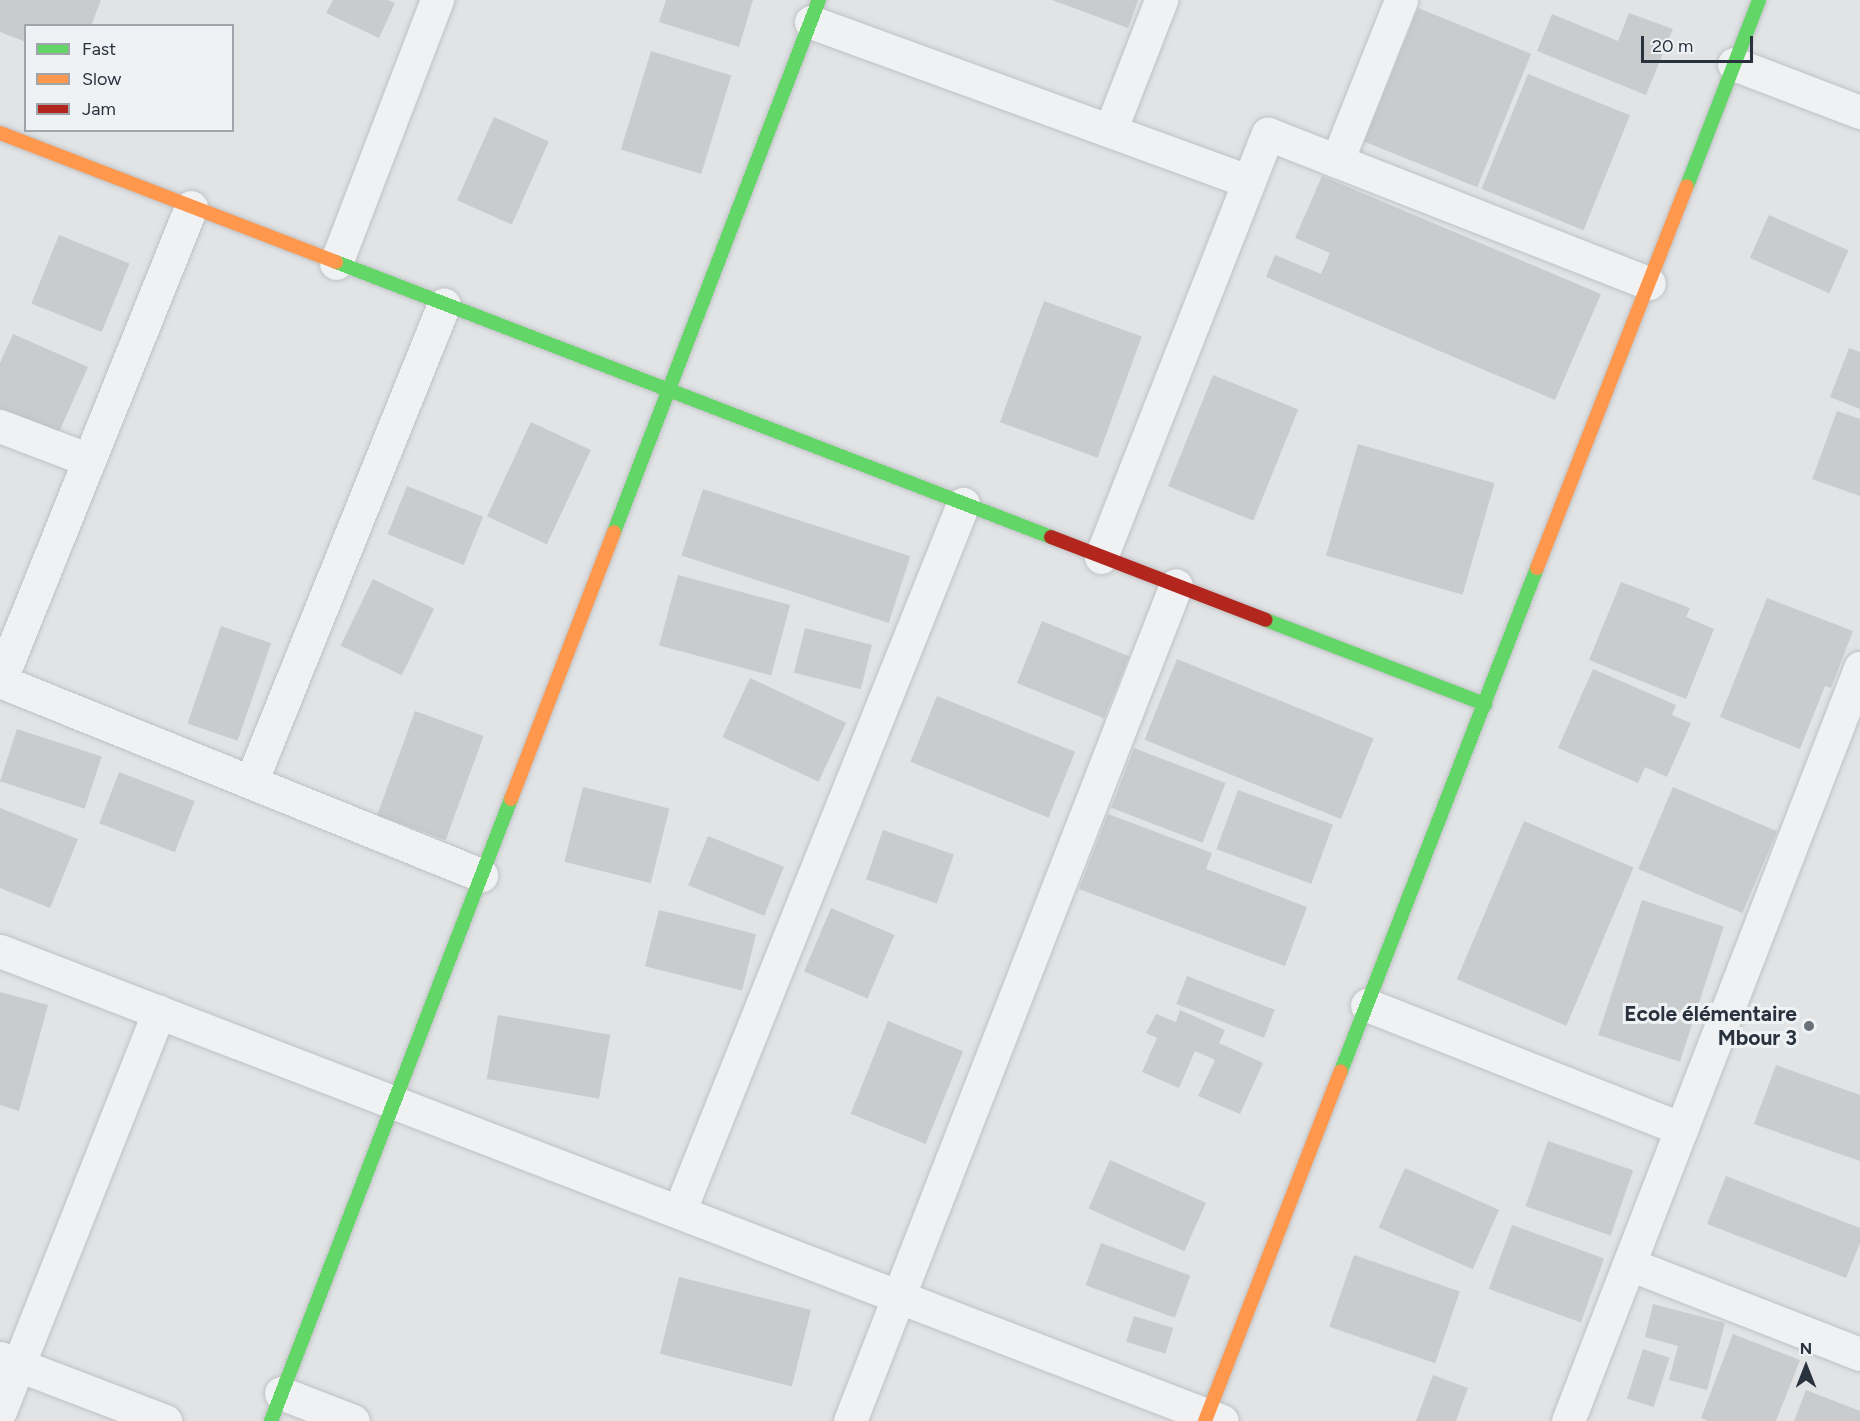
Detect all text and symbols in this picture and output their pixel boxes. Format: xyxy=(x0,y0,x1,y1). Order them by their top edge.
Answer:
legend xyxy=(24,24,234,132)
scale bar xyxy=(1644,24,1756,62)
text: 20 m xyxy=(1652,35,1693,57)
text: Fast xyxy=(82,38,116,60)
text: Slow xyxy=(82,68,121,90)
text: Jam xyxy=(82,98,116,120)
place label: Ecole élémentaire Mbour 3 xyxy=(1624,1001,1797,1051)
marker: Ecole élémentaire Mbour 3 xyxy=(1802,1019,1816,1033)
north arrow xyxy=(1776,1337,1836,1397)
text: N xyxy=(1800,1339,1812,1358)

